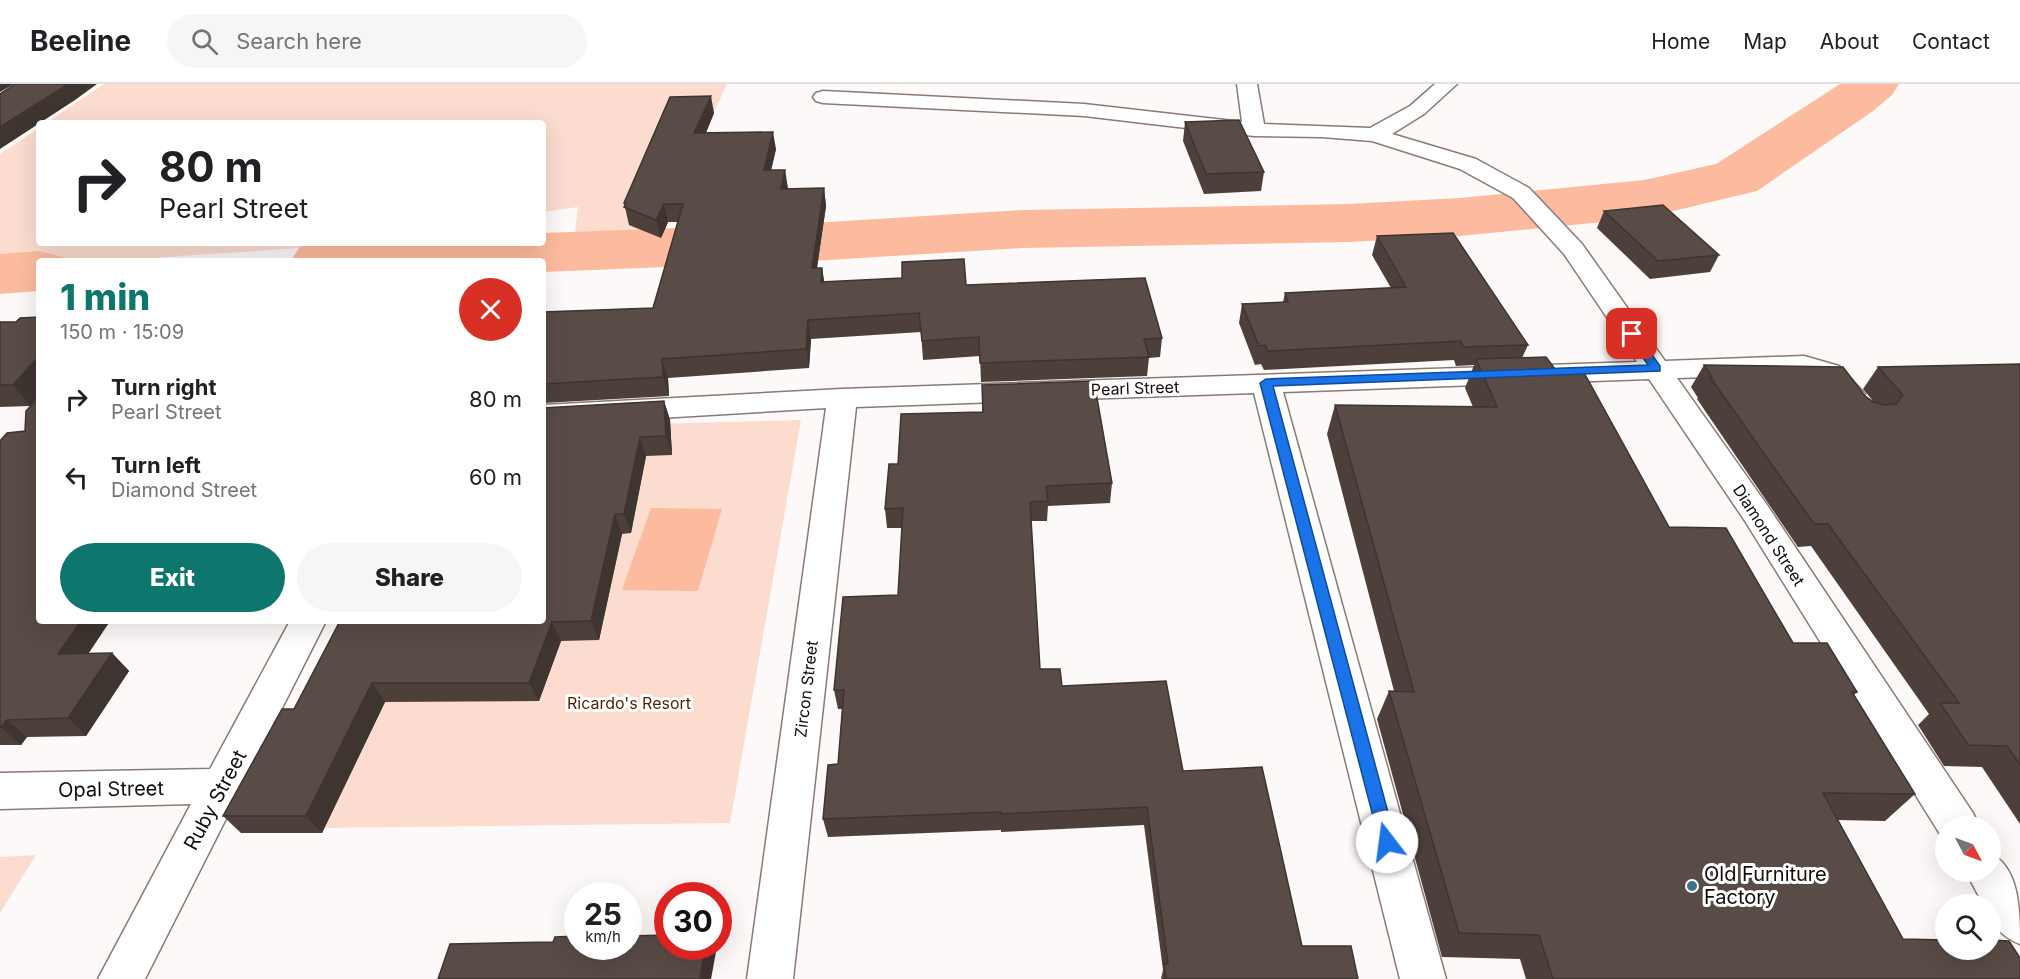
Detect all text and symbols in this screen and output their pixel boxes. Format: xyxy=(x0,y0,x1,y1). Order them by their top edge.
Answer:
search box xyxy=(167,14,587,68)
text: Beeline xyxy=(30,24,131,58)
icon: search xyxy=(188,25,221,58)
text: Search here xyxy=(236,28,362,54)
text: Home xyxy=(1651,29,1710,54)
text: Map xyxy=(1743,29,1787,54)
text: About xyxy=(1820,29,1879,54)
text: Contact xyxy=(1912,29,1990,54)
text: 80 m xyxy=(159,141,263,192)
icon: right xyxy=(60,144,138,222)
text: Pearl Street xyxy=(159,192,308,225)
text: 1 min xyxy=(60,275,150,319)
button: close xyxy=(459,278,522,341)
pin xyxy=(1606,308,1657,359)
icon: arrive xyxy=(1615,317,1648,350)
text: 150 m · 15:09 xyxy=(60,320,184,344)
text: Turn right xyxy=(111,374,217,400)
street label: Pearl Street xyxy=(1090,376,1180,400)
icon: right xyxy=(60,383,93,416)
text: 80 m xyxy=(469,386,522,412)
text: Pearl Street xyxy=(111,400,222,424)
text: Turn left xyxy=(111,452,201,478)
icon: left xyxy=(60,461,93,494)
text: 60 m xyxy=(469,464,522,490)
text: Diamond Street xyxy=(111,478,257,502)
street label: Diamond Street xyxy=(1729,481,1809,589)
button: Exit xyxy=(60,543,285,612)
button: Share xyxy=(297,543,522,612)
street label: Zircon Street xyxy=(790,639,822,739)
park label: Ricardo's Resort xyxy=(567,693,691,713)
street label: Ruby Street xyxy=(179,745,252,854)
street label: Opal Street xyxy=(58,776,165,802)
position arrow xyxy=(1355,810,1419,874)
north arrow xyxy=(1935,816,2001,882)
map controls xyxy=(1935,816,2001,960)
place label: Old Furniture Factory xyxy=(1704,862,1827,909)
marker: Old Furniture Factory xyxy=(1685,879,1699,893)
speed limit sign: 30 xyxy=(654,882,732,960)
button: search xyxy=(1935,894,2001,960)
text: 25 xyxy=(584,896,622,932)
text: km/h xyxy=(585,927,621,946)

